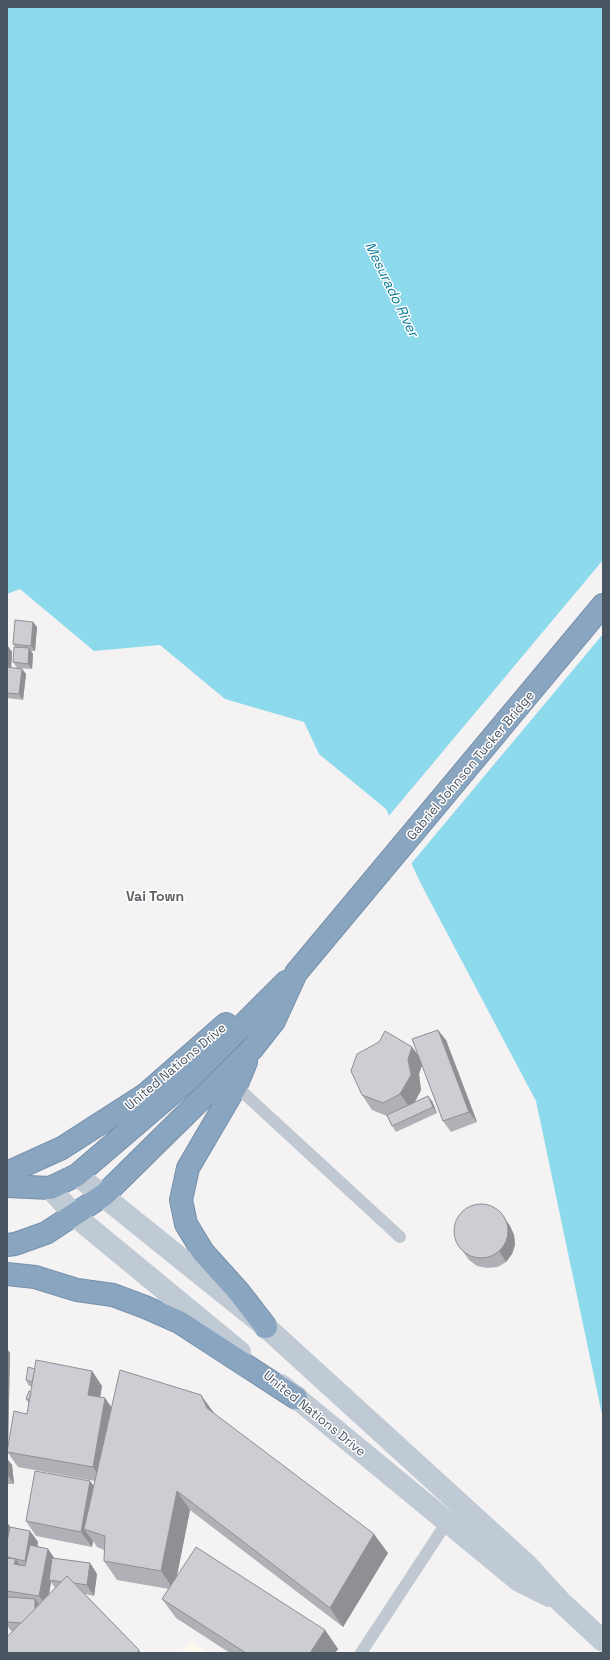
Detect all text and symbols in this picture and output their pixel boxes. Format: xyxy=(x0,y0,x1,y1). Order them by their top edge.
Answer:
water label: Mesurado River xyxy=(361,238,424,341)
street label: Gabriel Johnson Tucker Bridge xyxy=(403,687,538,844)
district label: Vai Town xyxy=(126,887,184,905)
street label: United Nations Drive xyxy=(121,1019,229,1114)
street label: United Nations Drive xyxy=(260,1367,369,1460)

